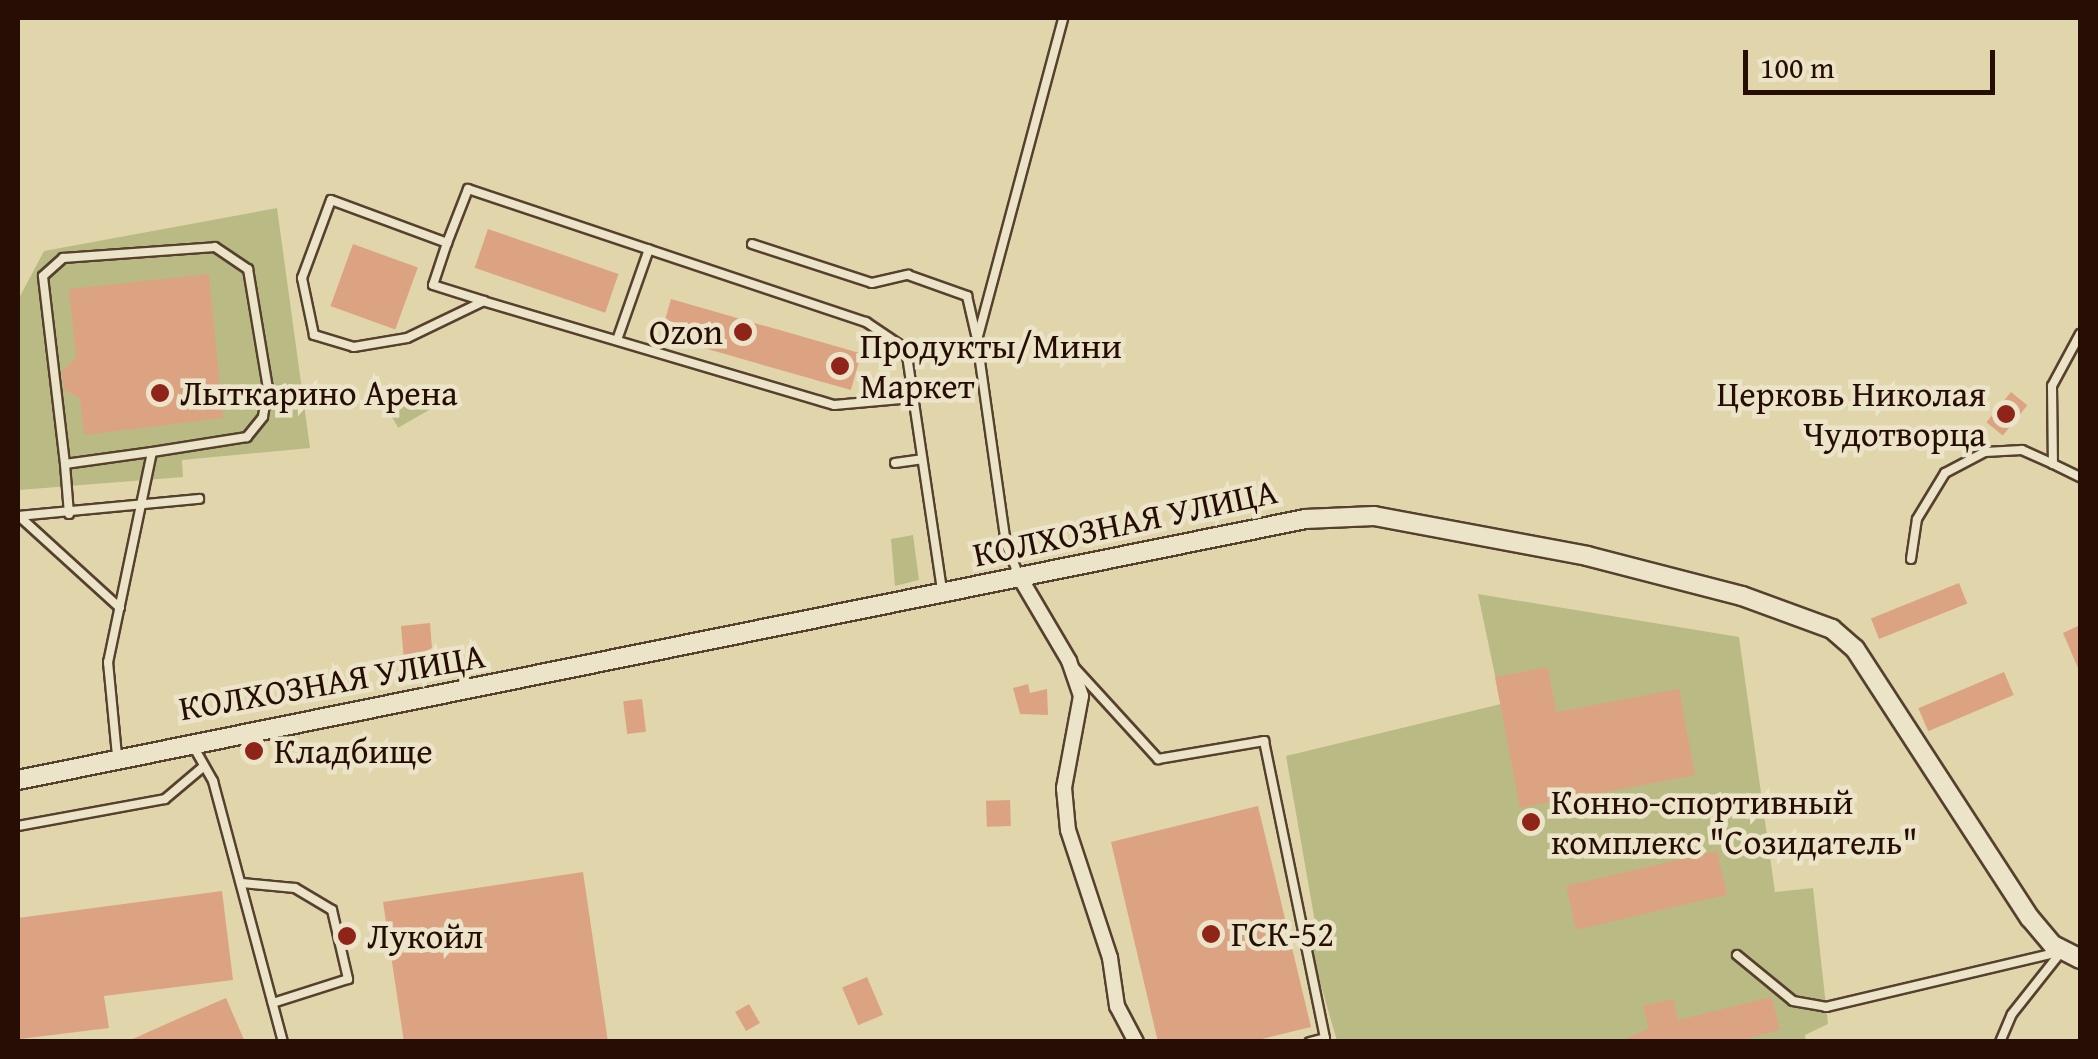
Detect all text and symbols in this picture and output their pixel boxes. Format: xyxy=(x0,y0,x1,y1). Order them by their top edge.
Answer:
scale bar xyxy=(1748,30,2000,92)
text: 100 m xyxy=(1760,45,1834,89)
place label: Ozon xyxy=(649,311,723,353)
marker: Ozon xyxy=(732,321,754,343)
place label: Продукты/Мини Маркет xyxy=(860,325,1122,407)
marker: Продукты/Мини Маркет xyxy=(829,355,851,377)
place label: Лыткарино Арена xyxy=(180,372,458,414)
place label: Церковь Николая Чудотворца xyxy=(1717,373,1986,455)
marker: Лыткарино Арена xyxy=(149,382,171,404)
marker: Церковь Николая Чудотворца xyxy=(1995,403,2017,425)
street label: КОЛХОЗНАЯ УЛИЦА xyxy=(969,470,1281,576)
street label: КОЛХОЗНАЯ УЛИЦА xyxy=(176,634,488,730)
place label: Кладбище xyxy=(274,730,433,772)
marker: Кладбище xyxy=(243,740,265,762)
place label: Конно-спортивный комплекс "Созидатель" xyxy=(1551,781,1918,863)
marker: Конно-спортивный комплекс "Созидатель" xyxy=(1520,811,1542,833)
place label: ГСК-52 xyxy=(1231,913,1334,955)
place label: Лукойл xyxy=(367,915,483,957)
marker: ГСК-52 xyxy=(1200,923,1222,945)
marker: Лукойл xyxy=(336,925,358,947)

